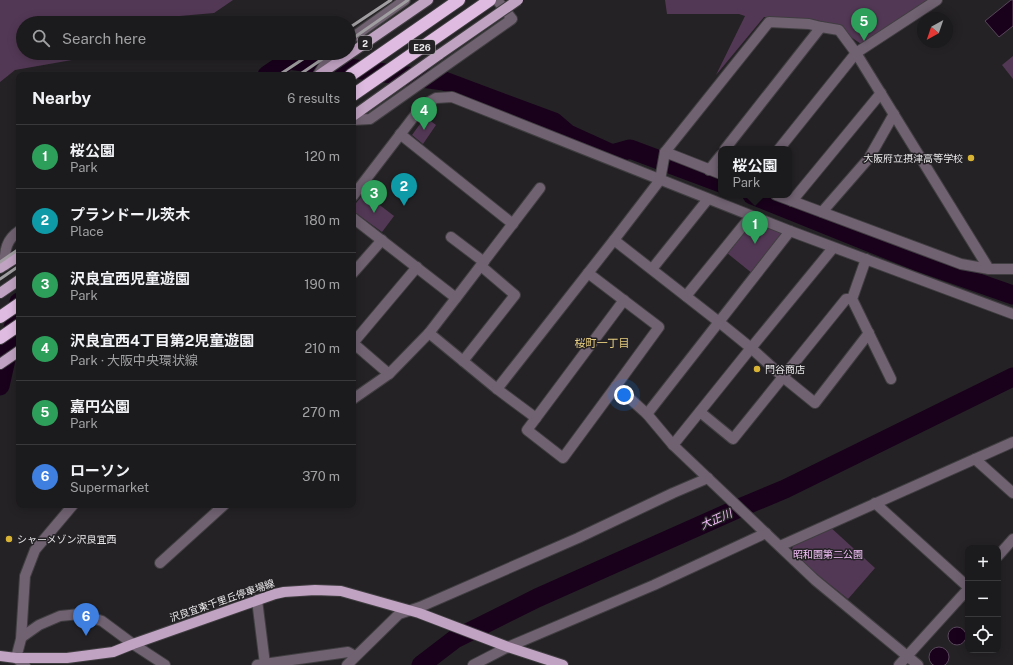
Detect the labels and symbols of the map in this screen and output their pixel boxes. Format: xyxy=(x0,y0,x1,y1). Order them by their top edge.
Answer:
pin: 5 xyxy=(851,8,877,41)
north arrow xyxy=(917,12,953,48)
road number: 2 xyxy=(358,36,372,50)
road number: E26 xyxy=(409,40,435,54)
pin: 4 xyxy=(411,97,437,130)
place label: 大阪府立摂津高等学校 xyxy=(863,152,963,164)
marker: 大阪府立摂津高等学校 xyxy=(966,153,976,163)
pin: 2 xyxy=(391,173,417,206)
pin: 3 xyxy=(361,180,387,213)
pin: 1 xyxy=(742,211,768,244)
district label: 桜町一丁目 xyxy=(575,337,630,349)
place label: 門谷商店 xyxy=(765,363,805,375)
marker: 門谷商店 xyxy=(752,364,762,374)
your location xyxy=(614,385,634,405)
water label: 大正川 xyxy=(698,506,734,531)
place label: シャーメゾン沢良宜西 xyxy=(17,533,117,545)
marker: シャーメゾン沢良宜西 xyxy=(4,534,14,544)
park label: 昭和園第二公園 xyxy=(793,548,863,560)
street label: 沢良宜東千里丘停車場線 xyxy=(168,576,276,624)
pin: 6 xyxy=(73,603,99,636)

